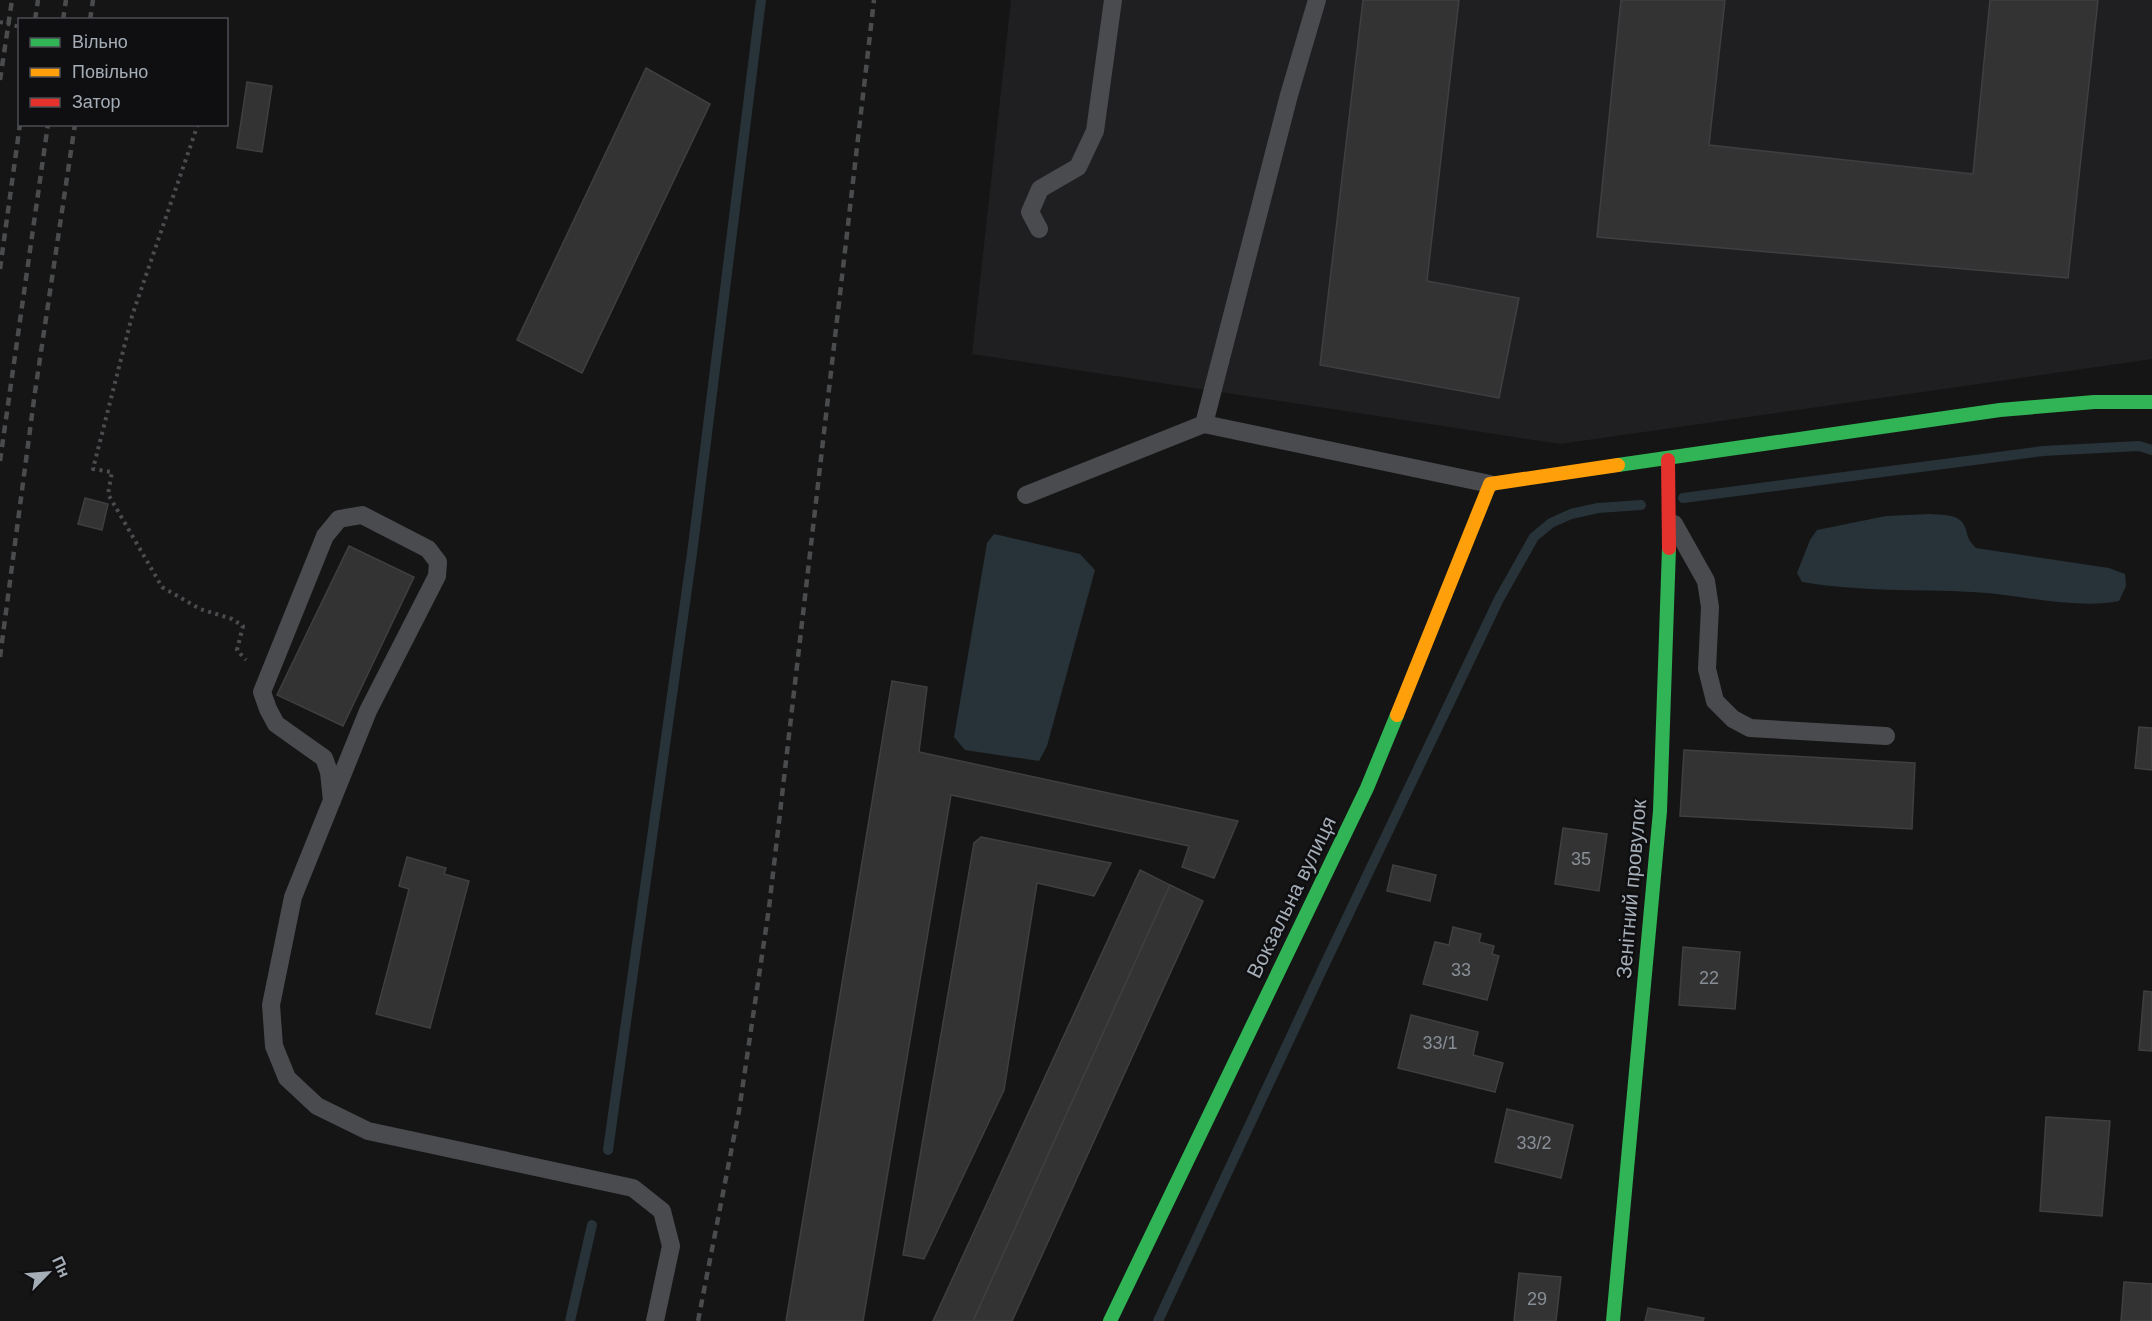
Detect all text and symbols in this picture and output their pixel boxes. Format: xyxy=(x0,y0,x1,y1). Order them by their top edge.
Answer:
legend xyxy=(18,18,228,126)
text: Вільно xyxy=(72,32,128,52)
text: Повільно xyxy=(72,62,148,82)
text: Затор xyxy=(72,92,121,112)
street label: Зенітний провулок xyxy=(1612,798,1650,980)
street label: Вокзальна вулиця xyxy=(1242,812,1340,982)
house number: 35 xyxy=(1571,849,1591,869)
house number: 33 xyxy=(1451,960,1471,980)
house number: 22 xyxy=(1699,968,1719,988)
house number: 33/1 xyxy=(1422,1033,1458,1053)
house number: 33/2 xyxy=(1516,1133,1552,1153)
north arrow xyxy=(18,1243,78,1303)
text: Пн xyxy=(49,1254,73,1280)
house number: 29 xyxy=(1527,1289,1547,1309)

